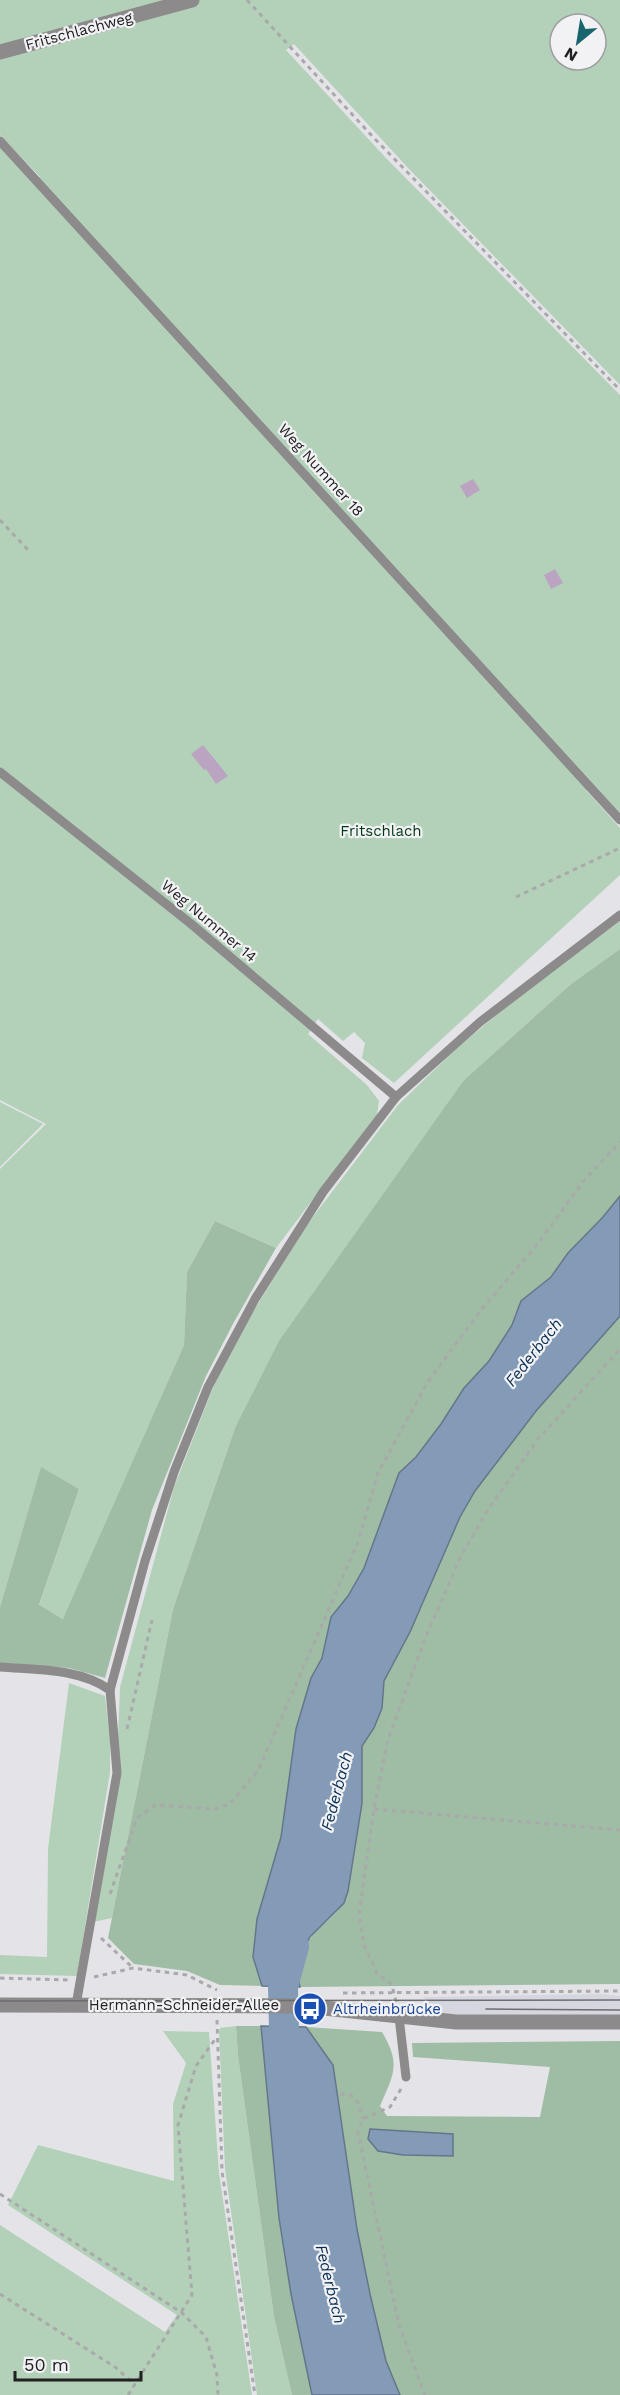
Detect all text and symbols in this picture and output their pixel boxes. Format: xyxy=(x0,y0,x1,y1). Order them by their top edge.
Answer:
street label: Fritschlachweg xyxy=(23,8,135,54)
north arrow xyxy=(548,12,608,72)
text: N xyxy=(561,43,581,66)
street label: Weg Nummer 18 xyxy=(275,420,367,520)
park label: Fritschlach xyxy=(340,822,422,840)
street label: Weg Nummer 14 xyxy=(158,876,260,966)
water label: Federbach xyxy=(501,1315,566,1390)
water label: Federbach xyxy=(317,1750,356,1833)
bus stop icon: Altrheinbrücke xyxy=(292,1991,328,2027)
street label: Hermann-Schneider-Allee xyxy=(89,1996,279,2014)
place label: Altrheinbrücke xyxy=(333,2000,441,2018)
water label: Federbach xyxy=(312,2243,350,2326)
scale bar xyxy=(15,2344,141,2382)
text: 50 m xyxy=(24,2354,69,2375)

